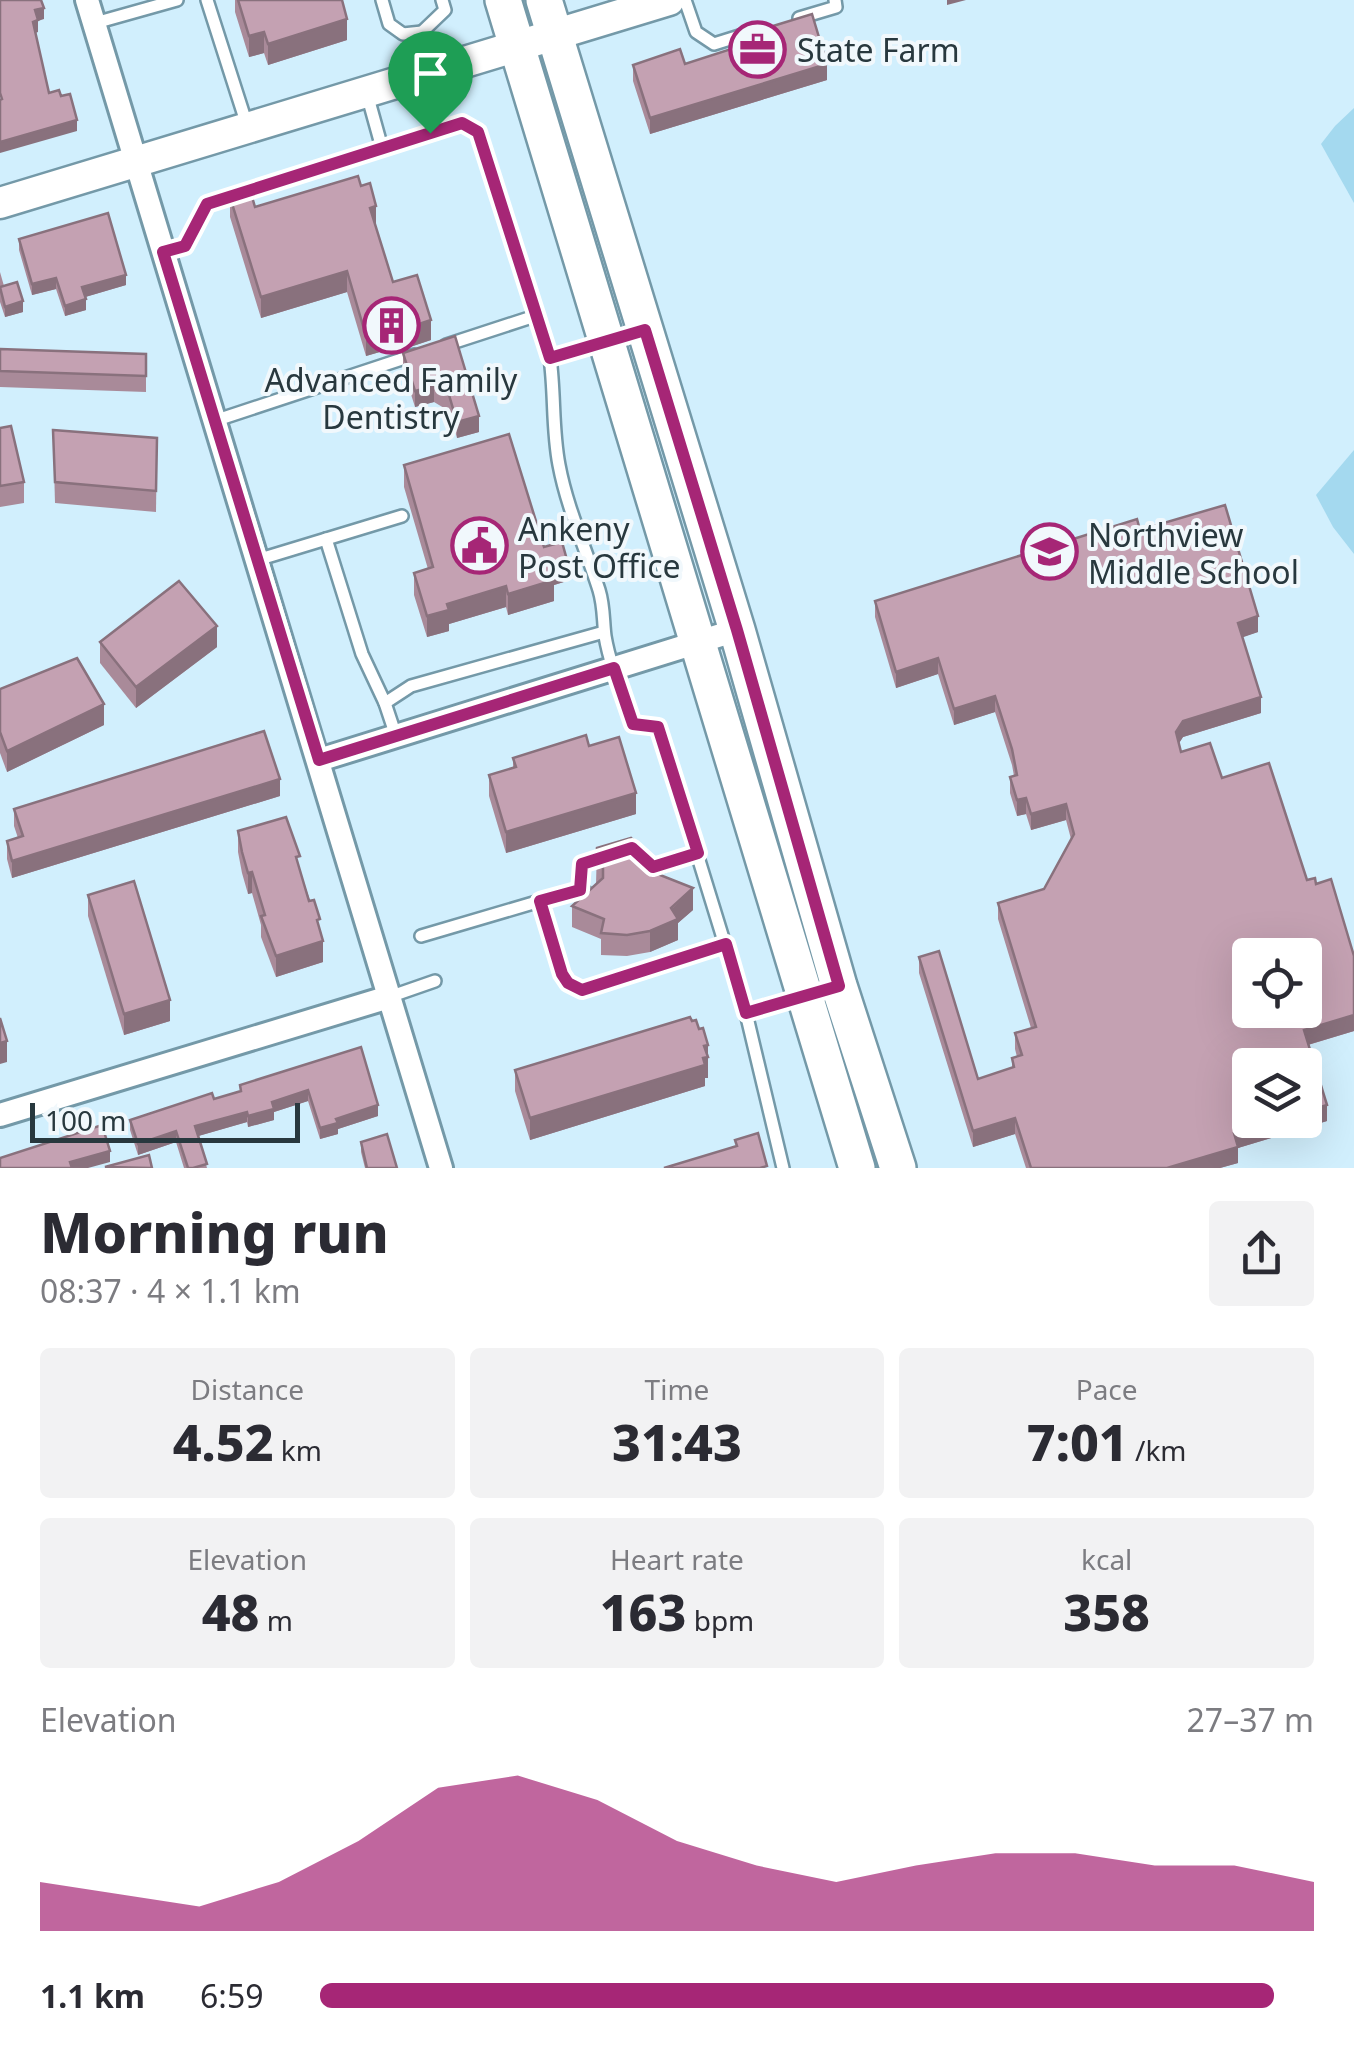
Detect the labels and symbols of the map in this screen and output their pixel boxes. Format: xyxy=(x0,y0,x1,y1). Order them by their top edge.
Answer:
office icon: State Farm xyxy=(728,19,788,79)
place label: State Farm xyxy=(797,28,960,71)
pin xyxy=(388,31,473,134)
building icon: Advanced Family Dentistry xyxy=(361,295,421,355)
place label: Advanced Family Dentistry xyxy=(265,358,518,438)
place label: Ankeny Post Office xyxy=(518,507,681,587)
place label: Northview Middle School xyxy=(1088,513,1299,593)
public building icon: Ankeny Post Office xyxy=(449,516,509,576)
school or university icon: Northview Middle School xyxy=(1019,522,1079,582)
scale bar xyxy=(30,1098,300,1142)

